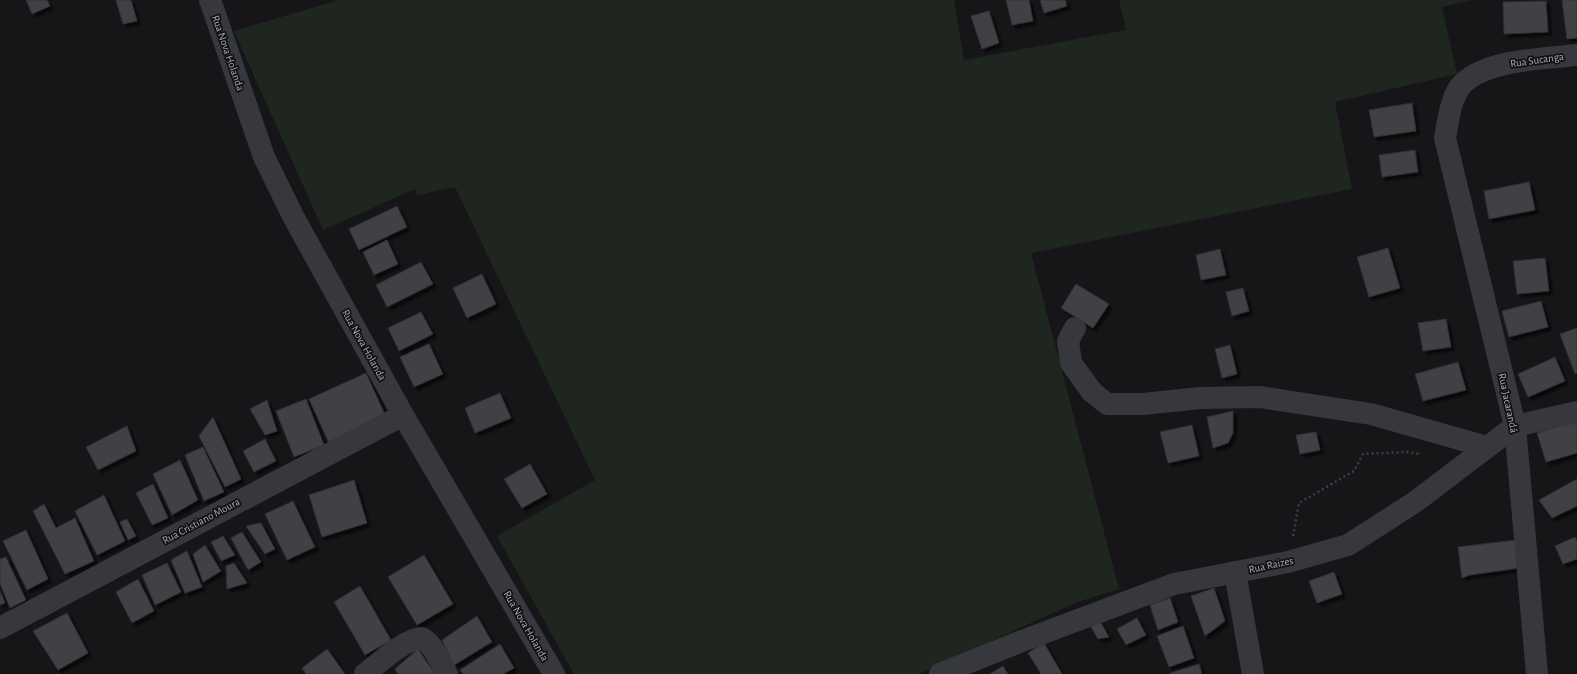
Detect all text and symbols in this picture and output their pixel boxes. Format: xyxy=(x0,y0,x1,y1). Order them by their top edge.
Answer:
street label: Rua Nova Holanda xyxy=(210,14,246,92)
street label: Rua Sucanga xyxy=(1509,51,1565,69)
street label: Rua Nova Holanda xyxy=(340,308,388,382)
street label: Rua Jacarandá xyxy=(1496,372,1520,434)
street label: Rua Cristiano Moura xyxy=(160,496,242,546)
street label: Rua Raizes xyxy=(1248,555,1294,575)
street label: Rua Nova Holanda xyxy=(501,589,551,663)

